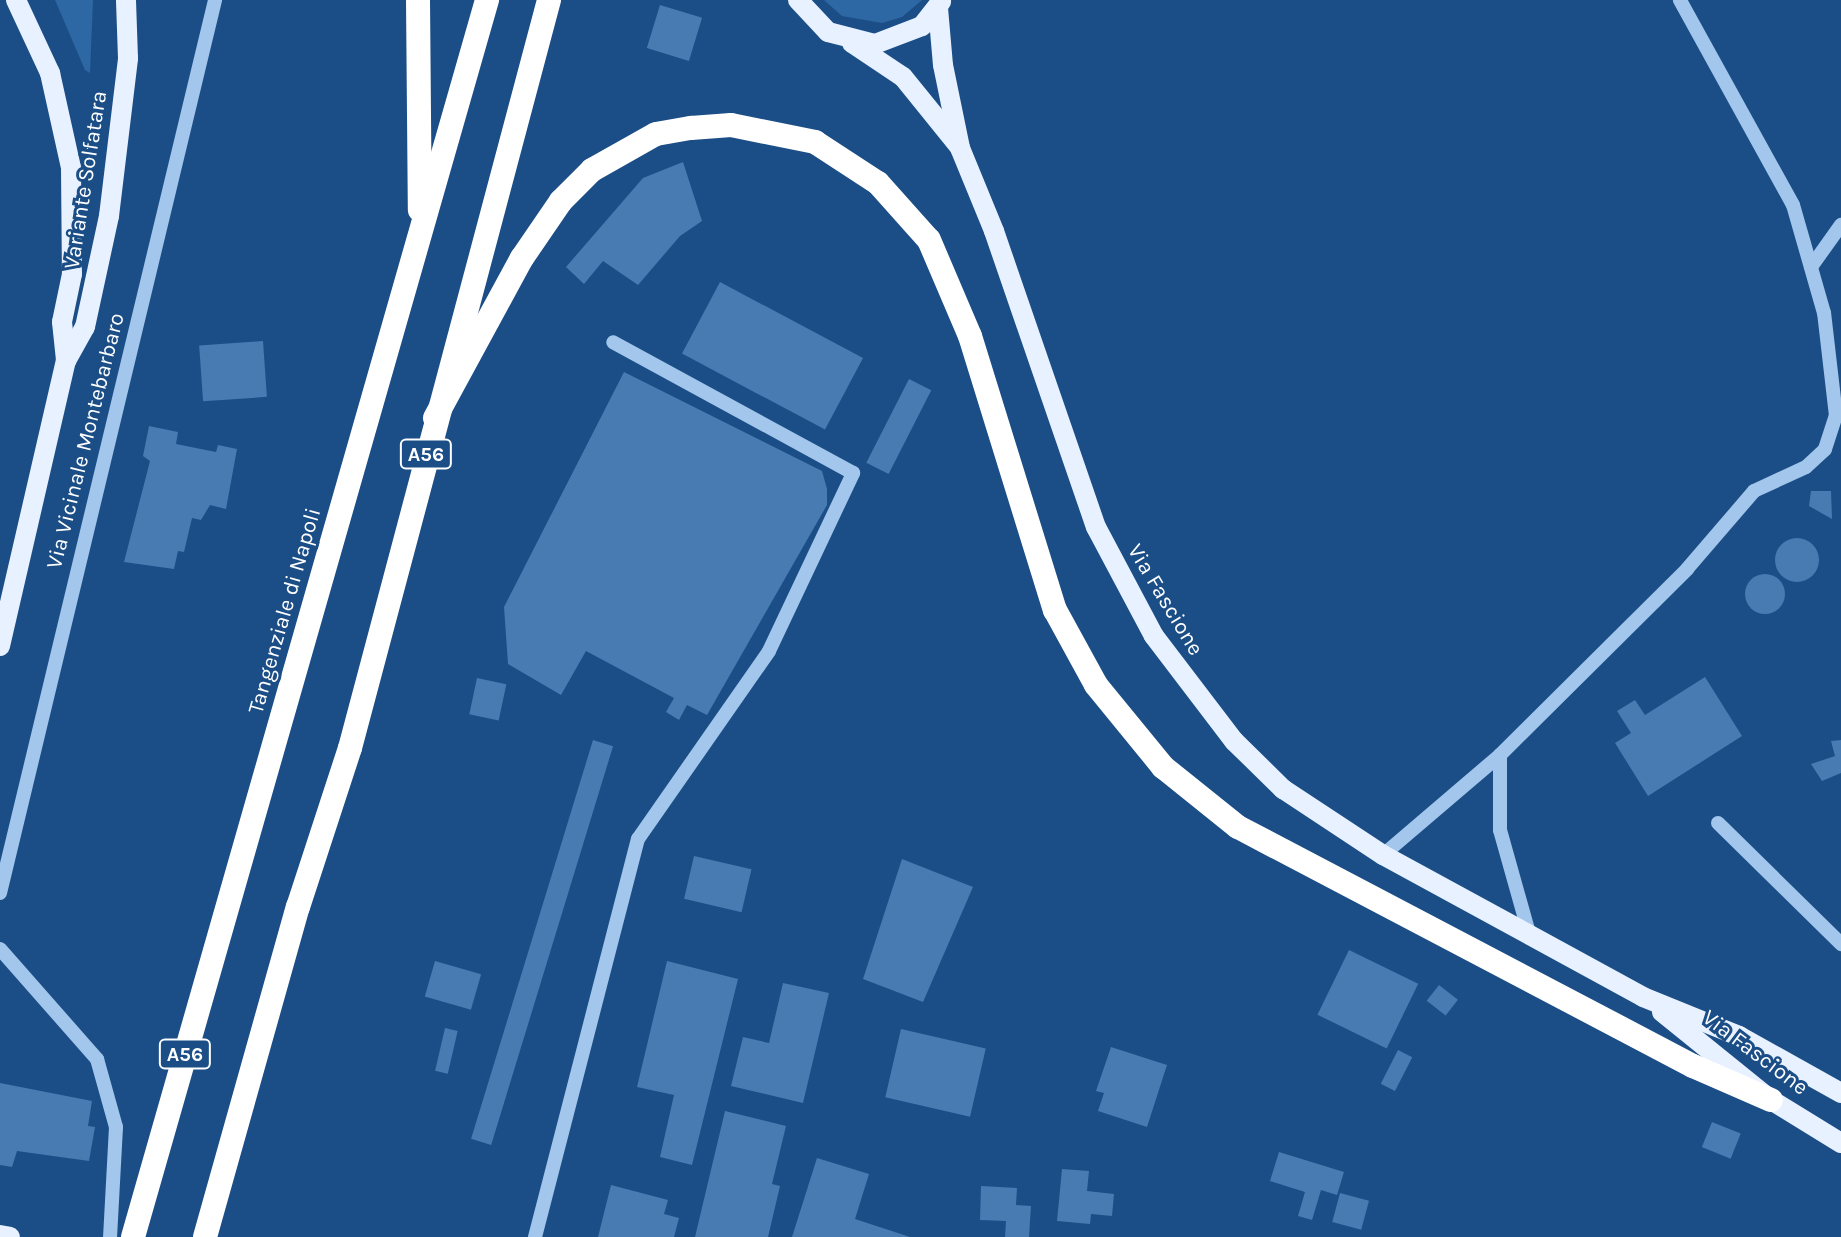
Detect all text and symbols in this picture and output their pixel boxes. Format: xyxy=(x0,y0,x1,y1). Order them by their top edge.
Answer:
street label: Variante Solfatara xyxy=(59,89,113,271)
street label: Via Vicinale Montebarbaro xyxy=(41,310,131,572)
road number: A56 xyxy=(398,438,454,470)
street label: Tangenziale di Napoli xyxy=(243,505,327,717)
street label: Via Fascione xyxy=(1121,539,1209,661)
street label: Via Fascione xyxy=(1697,1005,1813,1101)
road number: A56 xyxy=(157,1038,213,1070)

